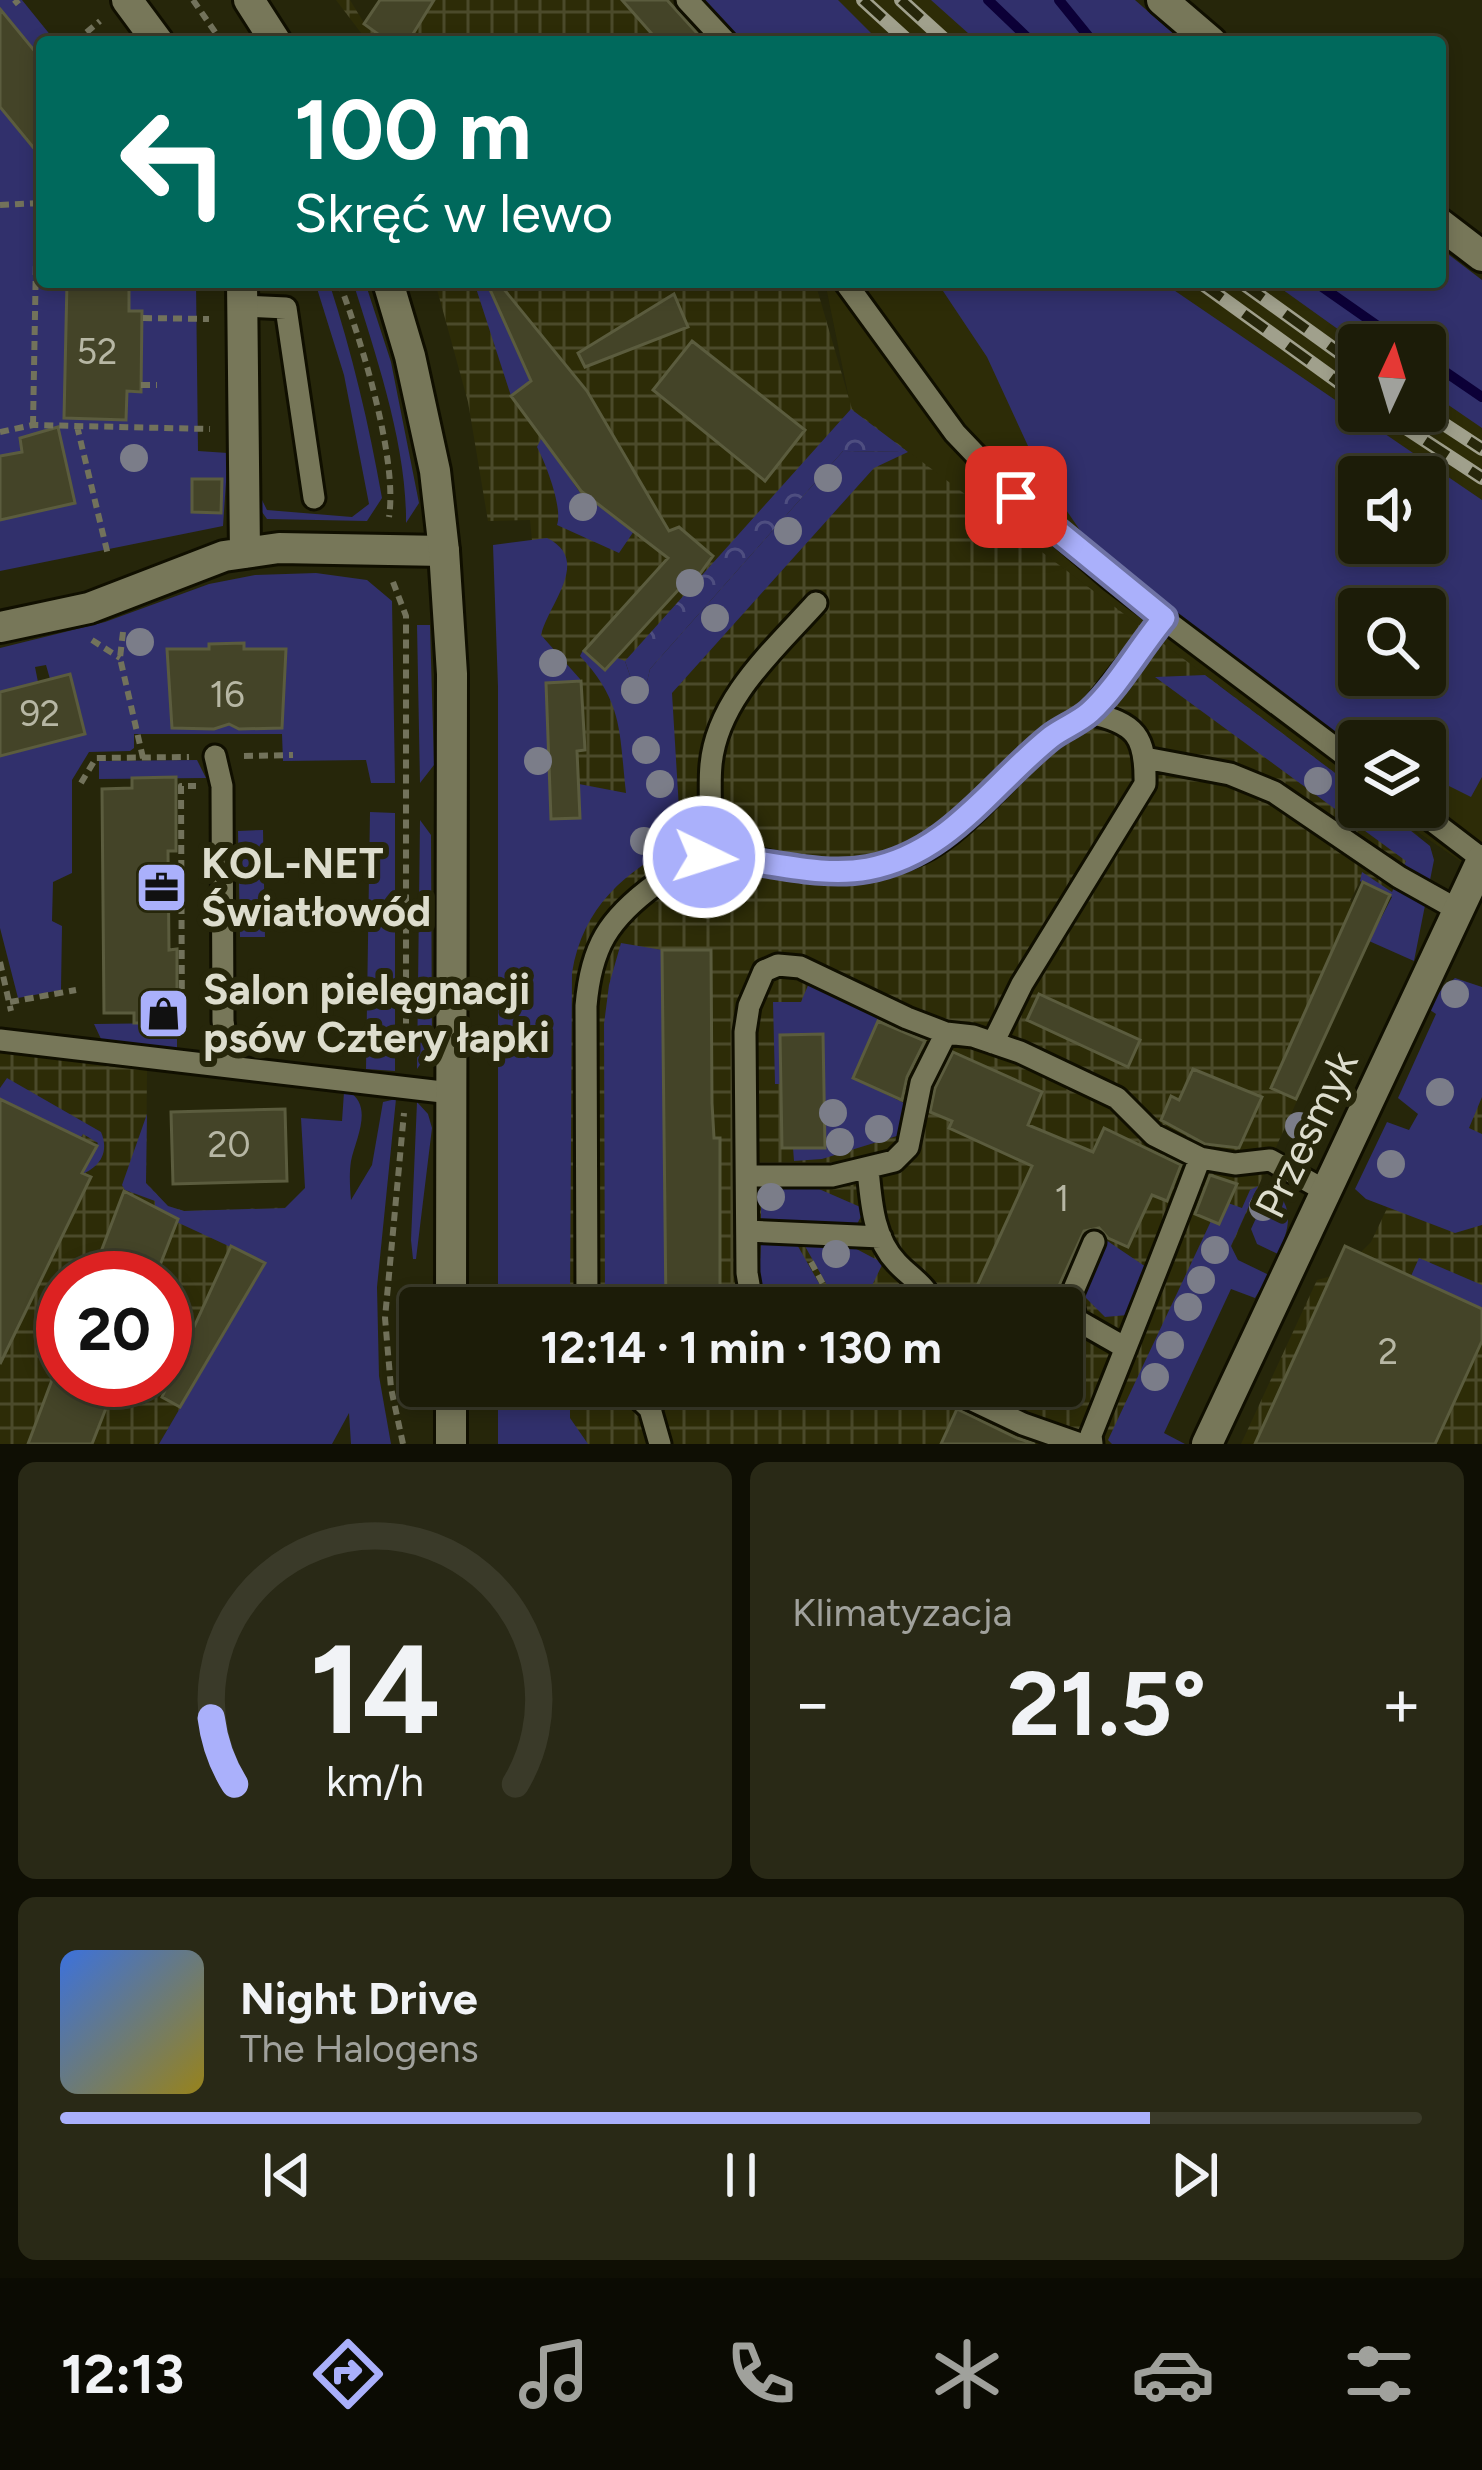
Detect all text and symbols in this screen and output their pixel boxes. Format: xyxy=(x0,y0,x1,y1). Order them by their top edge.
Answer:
text: 100 m xyxy=(294,79,532,180)
icon: left xyxy=(96,84,252,240)
text: Skręć w lewo xyxy=(294,181,613,246)
north arrow xyxy=(1338,324,1446,432)
map controls xyxy=(1338,324,1446,828)
house number: 52 xyxy=(77,330,117,373)
pin xyxy=(965,446,1067,548)
button: sound xyxy=(1338,456,1446,564)
icon: arrive xyxy=(983,464,1049,530)
button: search xyxy=(1338,588,1446,696)
house number: 16 xyxy=(209,673,245,716)
house number: 92 xyxy=(20,692,60,735)
button: layers xyxy=(1338,720,1446,828)
position arrow xyxy=(641,794,767,920)
place label: KOL-NET Światłowód xyxy=(201,838,431,937)
office icon: KOL-NET Światłowód xyxy=(134,859,190,915)
place label: Salon pielęgnacji psów Cztery łapki xyxy=(203,964,550,1063)
shop icon: Salon pielęgnacji psów Cztery łapki xyxy=(136,985,192,1041)
street label: Przesmyk xyxy=(1244,1042,1369,1226)
house number: 20 xyxy=(207,1123,251,1166)
house number: 1 xyxy=(1055,1177,1069,1220)
speed limit sign: 20 xyxy=(36,1251,192,1407)
text: 12:14 · 1 min · 130 m xyxy=(540,1320,942,1374)
house number: 2 xyxy=(1378,1330,1398,1373)
text: Klimatyzacja xyxy=(792,1589,1012,1636)
text: 14 xyxy=(309,1614,441,1764)
text: 21.5° xyxy=(1008,1649,1206,1758)
text: − xyxy=(792,1663,833,1743)
text: + xyxy=(1381,1663,1422,1743)
text: km/h xyxy=(326,1754,424,1806)
text: Night Drive xyxy=(240,1971,478,2025)
text: The Halogens xyxy=(240,2025,479,2072)
icon: previous xyxy=(254,2142,320,2208)
icon: pause xyxy=(708,2142,774,2208)
icon: next xyxy=(1162,2142,1228,2208)
icon: directions xyxy=(306,2332,390,2416)
icon: music xyxy=(512,2332,596,2416)
icon: phone xyxy=(719,2332,803,2416)
icon: climate xyxy=(925,2332,1009,2416)
icon: car xyxy=(1131,2332,1215,2416)
icon: filters xyxy=(1337,2332,1421,2416)
text: 12:13 xyxy=(61,2342,184,2407)

